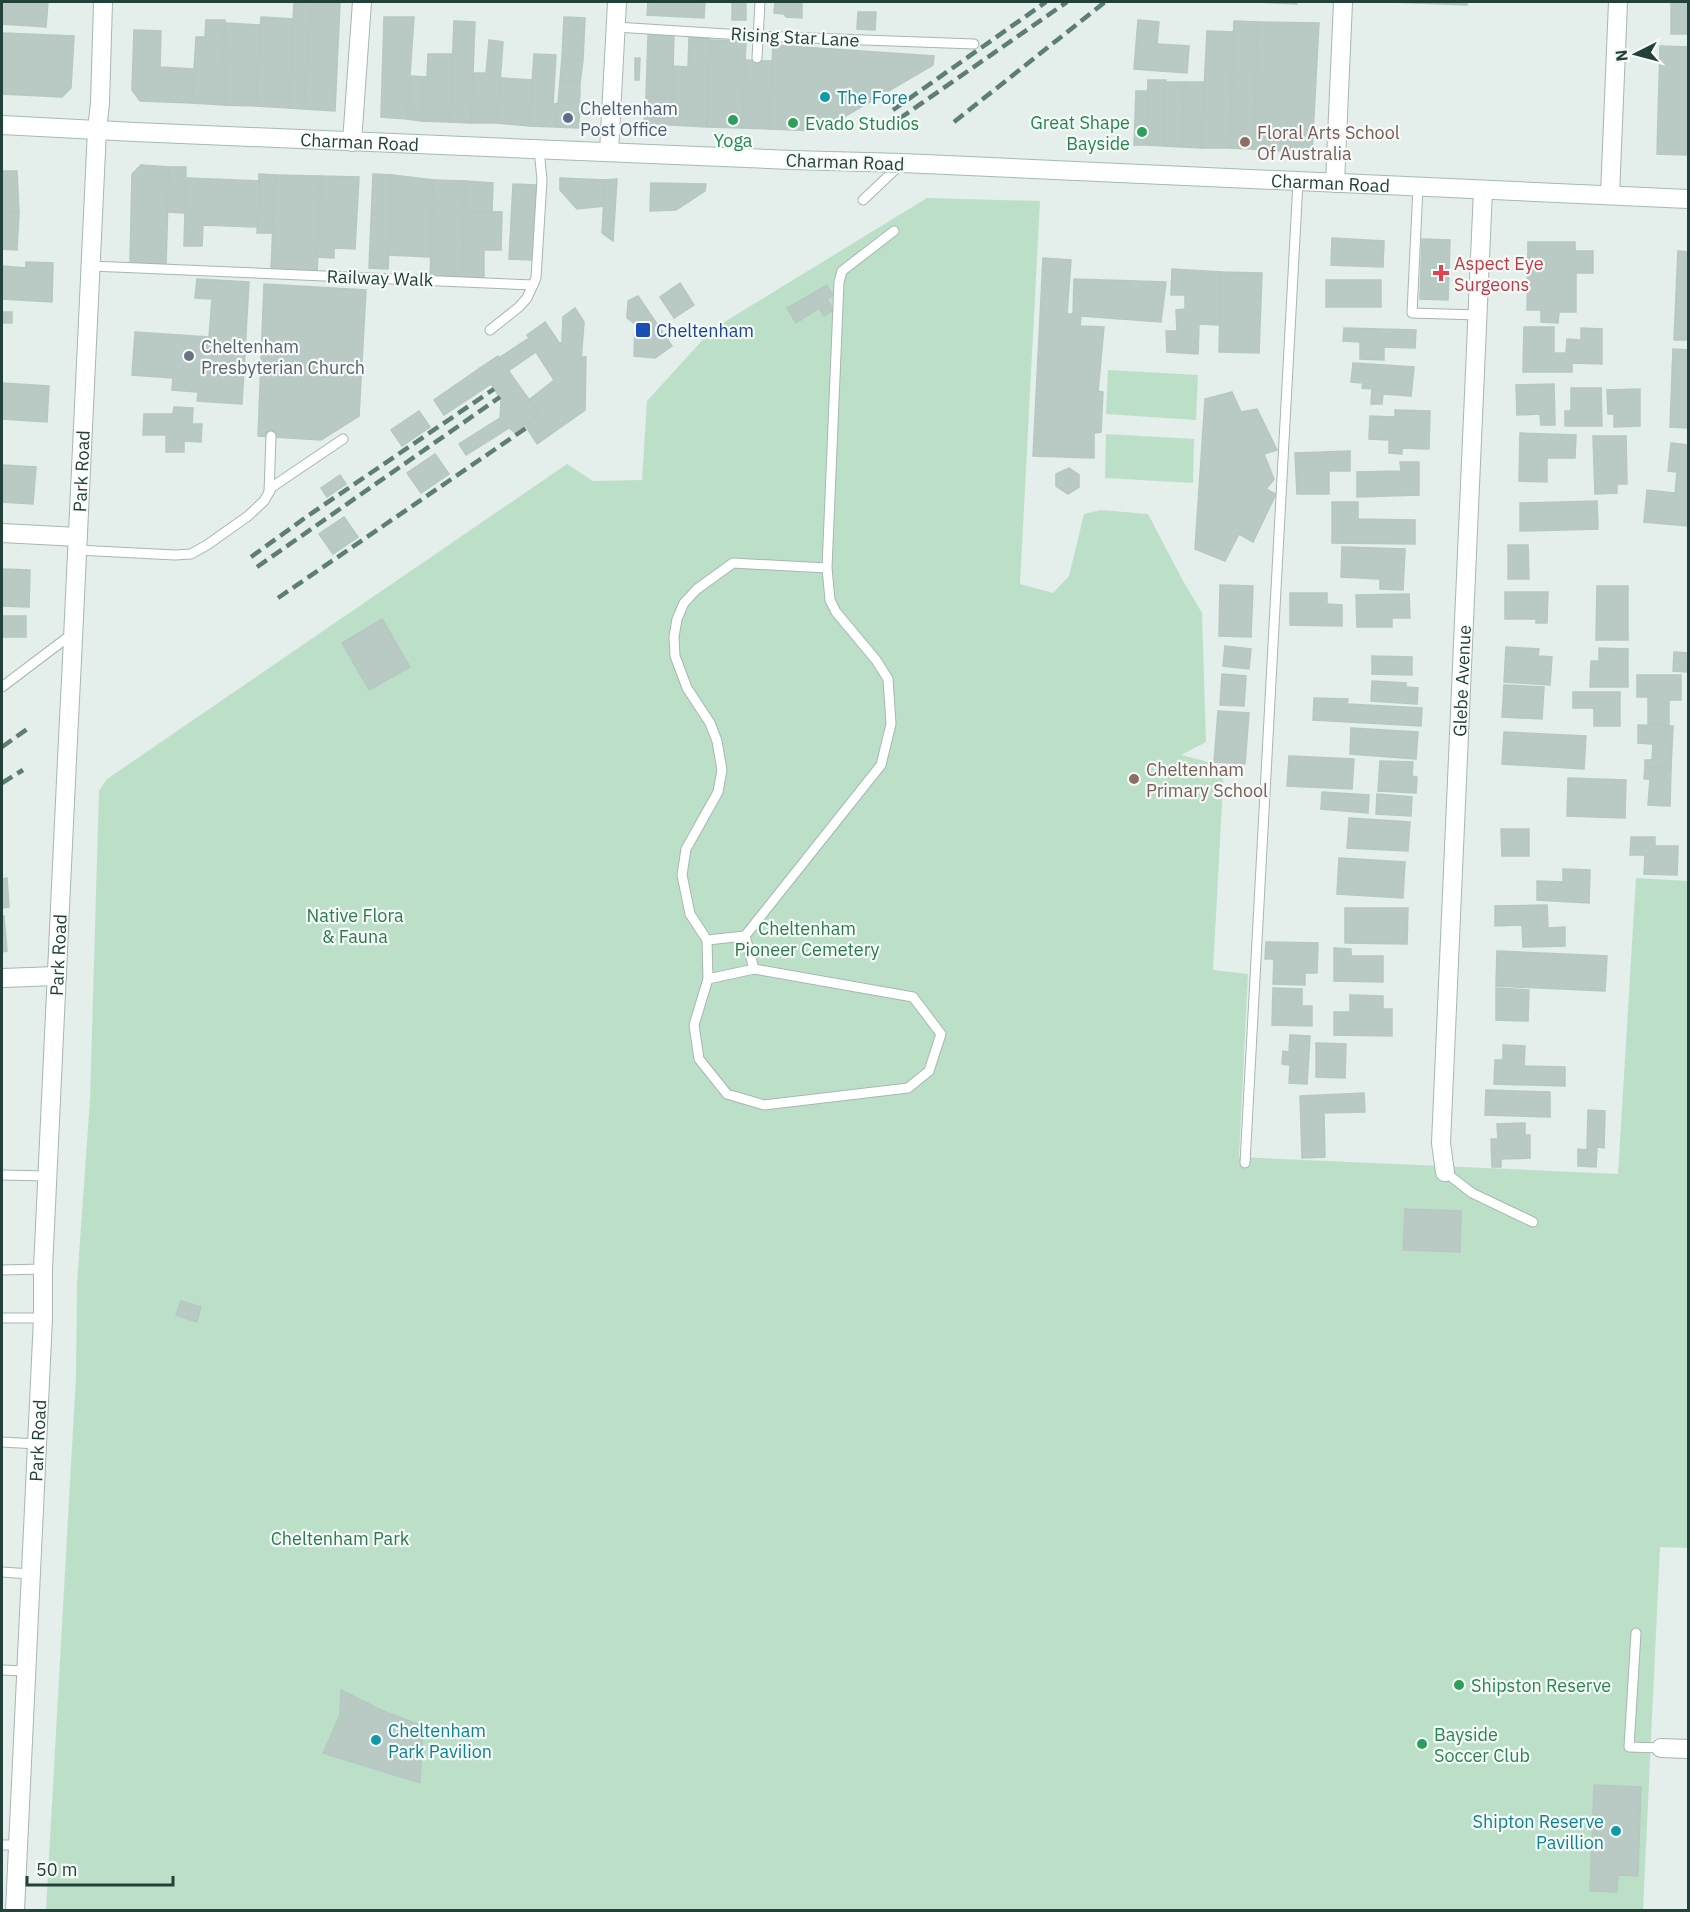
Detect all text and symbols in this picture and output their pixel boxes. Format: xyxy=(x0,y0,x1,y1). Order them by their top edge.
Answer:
street label: Rising Star Lane xyxy=(730,22,860,52)
north arrow xyxy=(1606,24,1666,84)
text: N xyxy=(1611,49,1632,62)
place label: The Fore xyxy=(837,86,908,109)
marker: The Fore xyxy=(818,90,832,104)
place label: Cheltenham Post Office xyxy=(580,97,678,141)
marker: Cheltenham Post Office xyxy=(561,111,575,125)
place label: Great Shape Bayside xyxy=(1030,111,1130,155)
place label: Evado Studios xyxy=(805,112,919,135)
marker: Yoga xyxy=(726,113,740,127)
marker: Evado Studios xyxy=(786,116,800,130)
place label: Floral Arts School Of Australia xyxy=(1257,121,1400,165)
marker: Great Shape Bayside xyxy=(1135,125,1149,139)
street label: Charman Road xyxy=(300,128,420,156)
place label: Yoga xyxy=(714,129,753,152)
marker: Floral Arts School Of Australia xyxy=(1238,135,1252,149)
street label: Charman Road xyxy=(785,148,905,176)
street label: Charman Road xyxy=(1271,168,1390,197)
place label: Aspect Eye Surgeons xyxy=(1454,252,1544,296)
marker: Aspect Eye Surgeons xyxy=(1432,264,1450,282)
street label: Railway Walk xyxy=(326,265,434,291)
place label: Cheltenham xyxy=(656,319,754,342)
marker: Cheltenham xyxy=(634,321,652,339)
place label: Cheltenham Presbyterian Church xyxy=(201,335,365,379)
marker: Cheltenham Presbyterian Church xyxy=(182,349,196,363)
street label: Park Road xyxy=(67,430,94,513)
street label: Glebe Avenue xyxy=(1447,624,1475,737)
place label: Cheltenham Primary School xyxy=(1146,758,1268,802)
marker: Cheltenham Primary School xyxy=(1127,772,1141,786)
park label: Native Flora & Fauna xyxy=(306,904,404,948)
street label: Park Road xyxy=(44,913,71,997)
park label: Cheltenham Pioneer Cemetery xyxy=(735,917,879,961)
street label: Park Road xyxy=(24,1399,51,1482)
park label: Cheltenham Park xyxy=(271,1527,410,1550)
place label: Shipston Reserve xyxy=(1471,1674,1611,1697)
marker: Shipston Reserve xyxy=(1452,1678,1466,1692)
place label: Cheltenham Park Pavilion xyxy=(388,1719,492,1763)
place label: Bayside Soccer Club xyxy=(1434,1723,1530,1767)
marker: Cheltenham Park Pavilion xyxy=(369,1733,383,1747)
marker: Bayside Soccer Club xyxy=(1415,1737,1429,1751)
place label: Shipton Reserve Pavillion xyxy=(1473,1810,1604,1854)
marker: Shipton Reserve Pavillion xyxy=(1609,1824,1623,1838)
scale bar xyxy=(27,1849,172,1887)
text: 50 m xyxy=(36,1858,78,1881)

